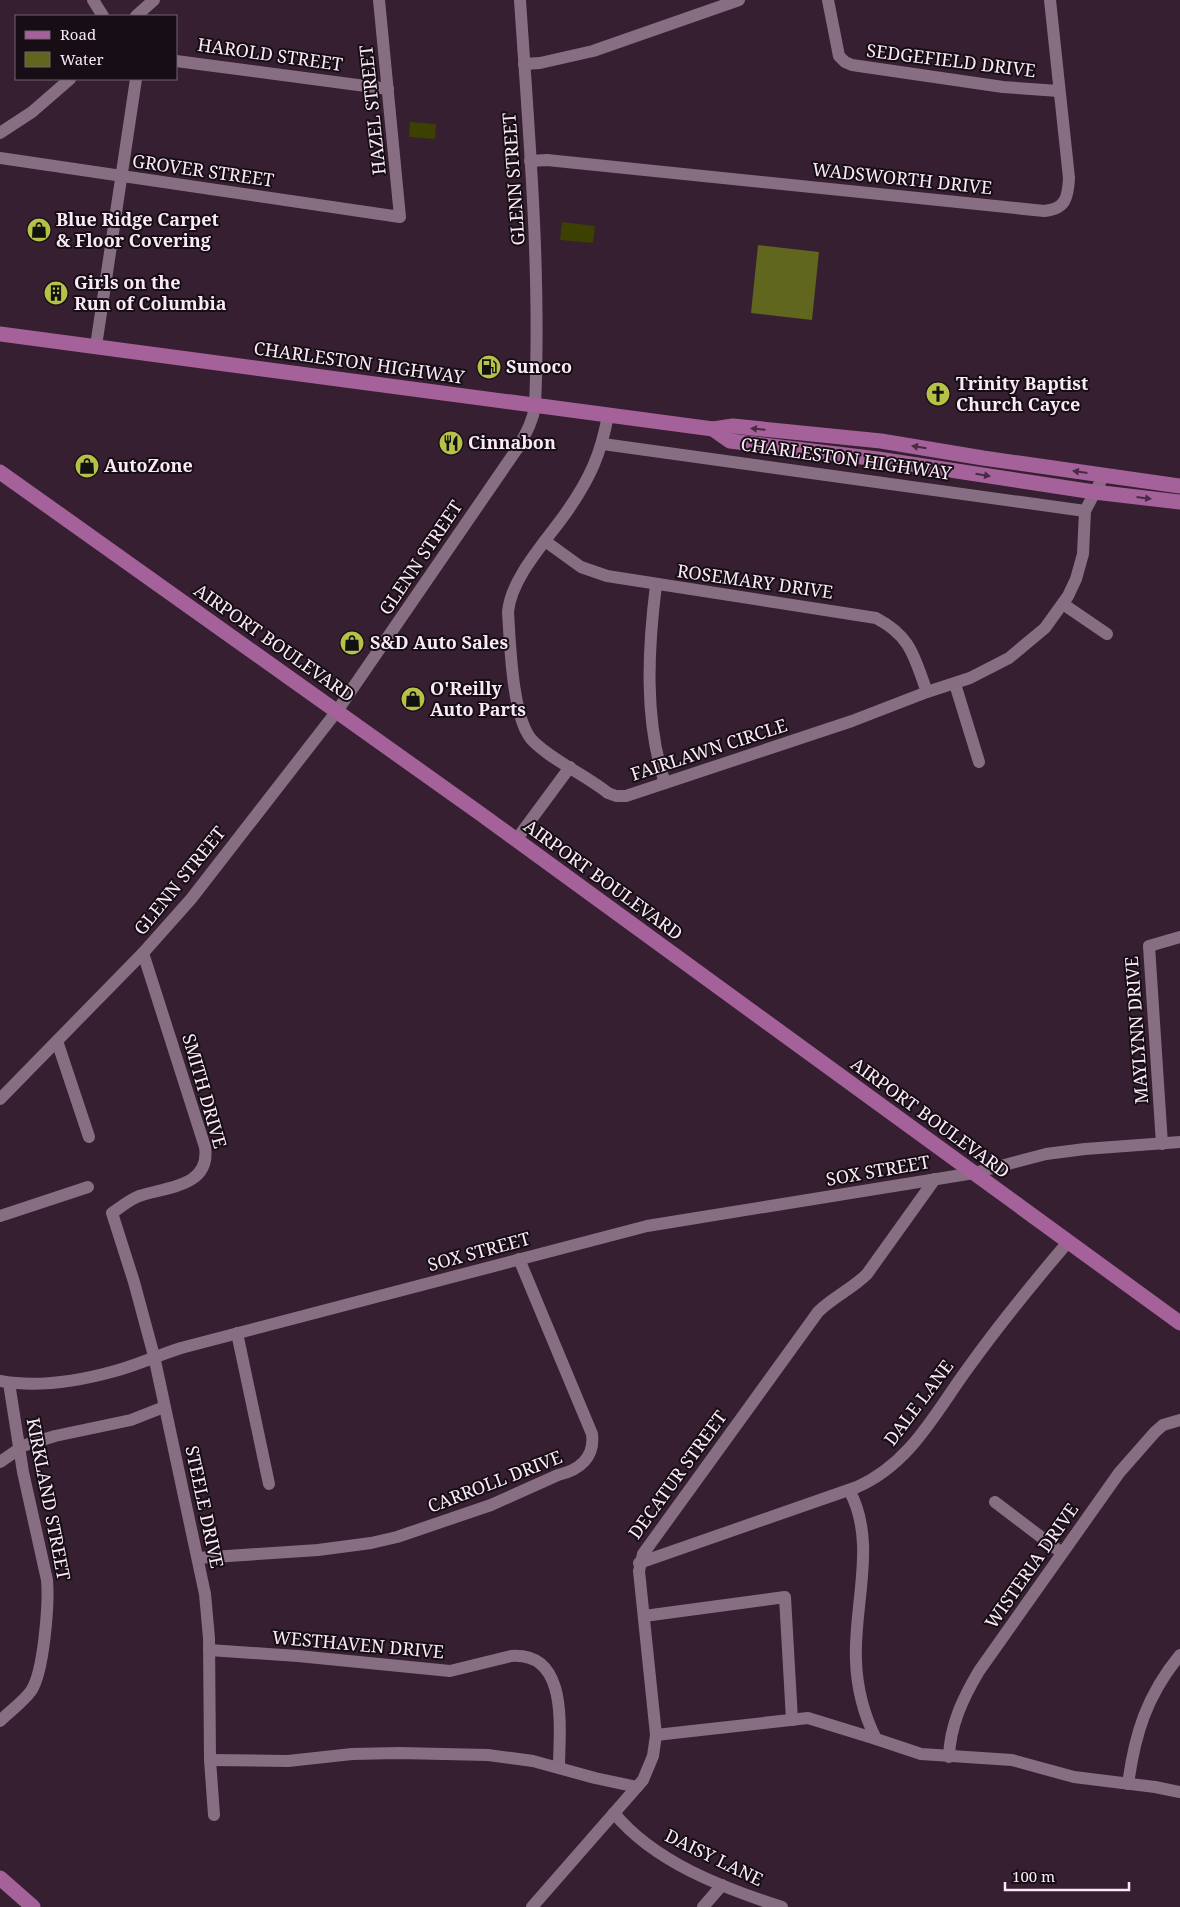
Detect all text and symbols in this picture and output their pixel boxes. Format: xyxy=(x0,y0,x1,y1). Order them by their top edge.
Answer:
legend xyxy=(15,15,178,80)
text: Road xyxy=(60,24,96,44)
street label: HAROLD STREET xyxy=(196,32,344,76)
street label: SEDGEFIELD DRIVE xyxy=(865,38,1037,82)
street label: HAZEL STREET xyxy=(353,44,391,176)
text: Water xyxy=(60,49,103,69)
street label: GLENN STREET xyxy=(496,112,530,246)
street label: GROVER STREET xyxy=(131,148,276,192)
street label: WADSWORTH DRIVE xyxy=(811,157,993,199)
place label: Blue Ridge Carpet & Floor Covering xyxy=(56,207,219,252)
shop icon: Blue Ridge Carpet & Floor Covering xyxy=(26,217,52,243)
place label: Girls on the Run of Columbia xyxy=(74,270,227,315)
building icon: Girls on the Run of Columbia xyxy=(43,280,69,306)
street label: CHARLESTON HIGHWAY xyxy=(252,335,467,389)
fuel station icon: Sunoco xyxy=(476,354,502,380)
place label: Sunoco xyxy=(506,354,572,378)
place label: Trinity Baptist Church Cayce xyxy=(956,371,1088,416)
church icon: Trinity Baptist Church Cayce xyxy=(925,381,951,407)
one-way arrow xyxy=(749,425,765,433)
restaurant icon: Cinnabon xyxy=(438,430,464,456)
place label: Cinnabon xyxy=(468,430,556,454)
street label: CHARLESTON HIGHWAY xyxy=(739,431,954,485)
one-way arrow xyxy=(911,443,927,451)
shop icon: AutoZone xyxy=(74,453,100,479)
place label: AutoZone xyxy=(104,453,193,477)
one-way arrow xyxy=(1071,467,1087,475)
one-way arrow xyxy=(976,471,992,479)
one-way arrow xyxy=(1136,494,1152,502)
street label: GLENN STREET xyxy=(373,496,467,619)
street label: ROSEMARY DRIVE xyxy=(676,558,835,604)
street label: AIRPORT BOULEVARD xyxy=(190,578,360,707)
shop icon: S&D Auto Sales xyxy=(339,630,365,656)
place label: S&D Auto Sales xyxy=(370,630,508,654)
place label: O'Reilly Auto Parts xyxy=(430,676,526,721)
shop icon: O'Reilly Auto Parts xyxy=(400,686,426,712)
street label: FAIRLAWN CIRCLE xyxy=(627,712,790,786)
street label: AIRPORT BOULEVARD xyxy=(519,813,688,945)
street label: GLENN STREET xyxy=(128,821,230,940)
street label: MAYLYNN DRIVE xyxy=(1119,955,1153,1105)
street label: SMITH DRIVE xyxy=(177,1031,233,1151)
street label: AIRPORT BOULEVARD xyxy=(846,1051,1015,1183)
street label: SOX STREET xyxy=(824,1149,932,1191)
street label: SOX STREET xyxy=(425,1226,533,1276)
street label: DALE LANE xyxy=(878,1355,958,1450)
street label: DECATUR STREET xyxy=(622,1405,732,1543)
street label: KIRKLAND STREET xyxy=(21,1416,76,1582)
street label: STEELE DRIVE xyxy=(180,1443,230,1570)
street label: CARROLL DRIVE xyxy=(424,1444,565,1518)
street label: WISTERIA DRIVE xyxy=(979,1498,1083,1633)
street label: WESTHAVEN DRIVE xyxy=(271,1625,445,1663)
street label: DAISY LANE xyxy=(661,1823,767,1891)
scale bar xyxy=(1005,1860,1129,1892)
text: 100 m xyxy=(1012,1866,1055,1886)

